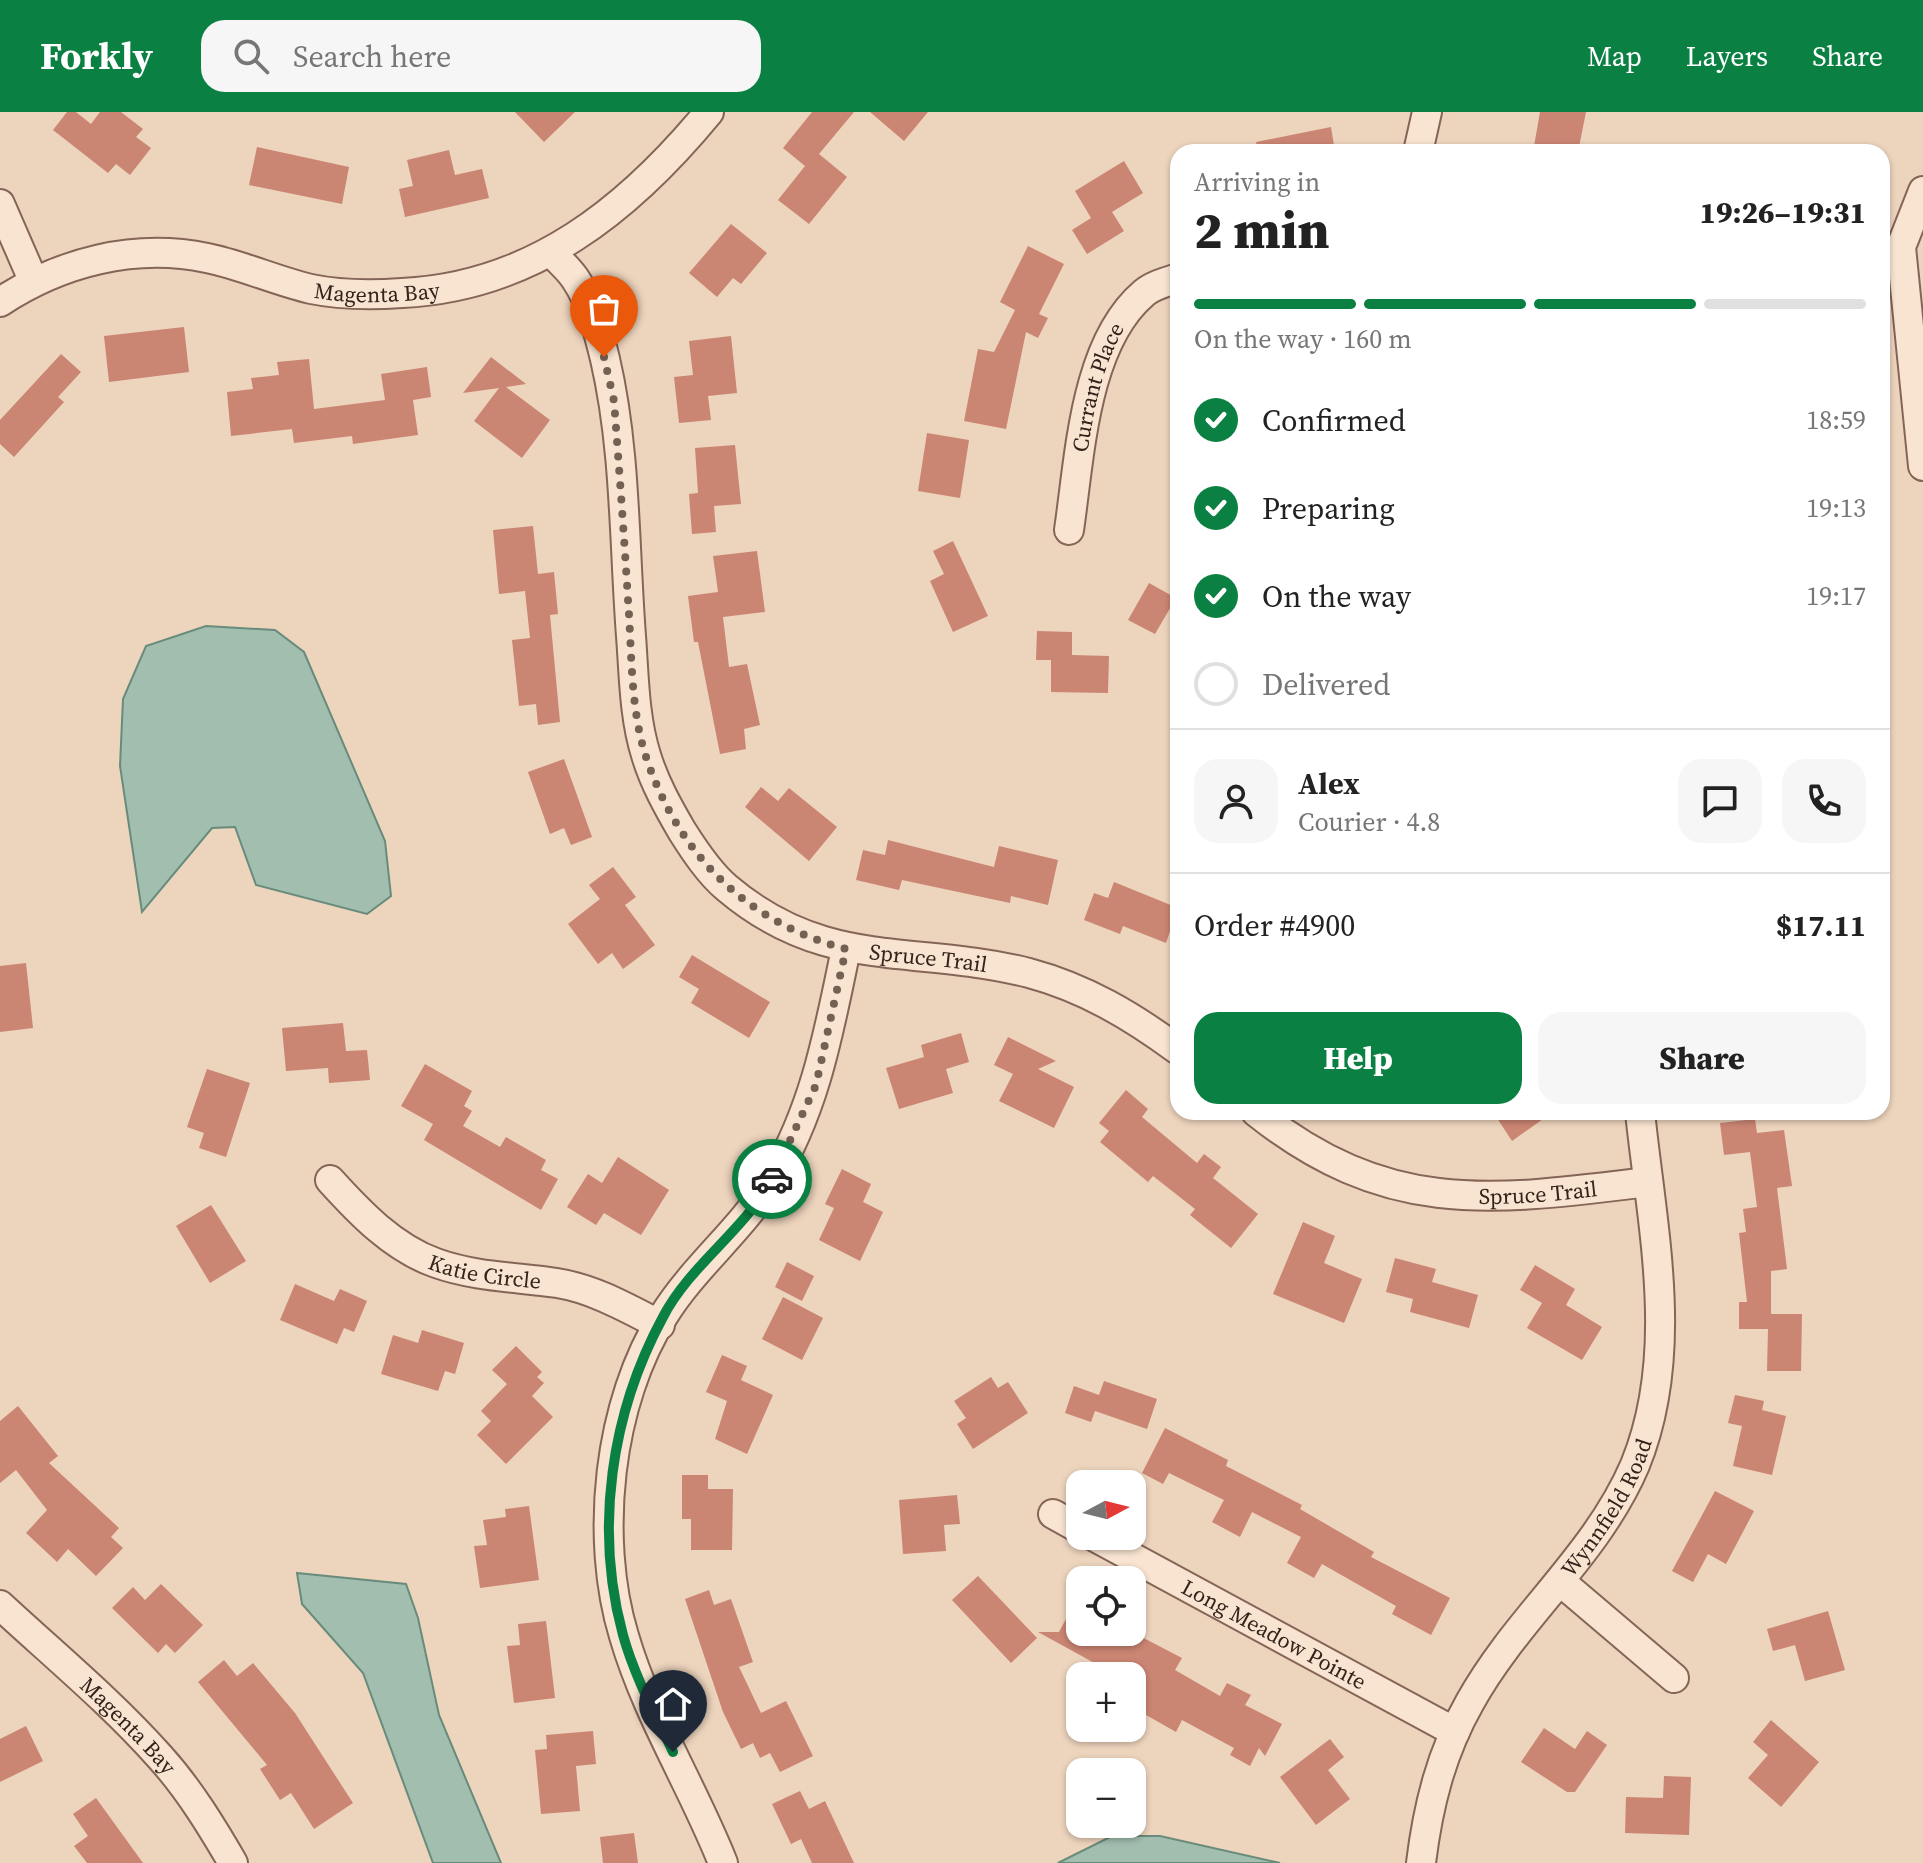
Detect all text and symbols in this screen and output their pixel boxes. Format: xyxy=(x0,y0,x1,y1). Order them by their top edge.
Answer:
search box xyxy=(201,20,761,92)
text: Forkly xyxy=(40,30,153,82)
icon: search xyxy=(229,34,273,78)
text: Search here xyxy=(293,36,451,77)
text: Map xyxy=(1587,37,1642,75)
text: Layers xyxy=(1686,37,1768,75)
text: Share xyxy=(1812,37,1883,75)
text: Arriving in xyxy=(1194,164,1320,200)
text: 19:26–19:31 xyxy=(1699,192,1866,233)
text: 2 min xyxy=(1194,194,1330,265)
street label: Magenta Bay xyxy=(312,274,442,309)
pin xyxy=(570,275,638,357)
icon: bag xyxy=(582,287,626,331)
street label: Currant Place xyxy=(1064,317,1131,454)
text: On the way · 160 m xyxy=(1194,321,1412,357)
icon: check xyxy=(1194,398,1238,442)
text: Confirmed xyxy=(1262,400,1406,441)
text: 18:59 xyxy=(1806,402,1866,438)
icon: check xyxy=(1194,486,1238,530)
text: Preparing xyxy=(1262,488,1395,529)
text: 19:13 xyxy=(1806,490,1866,526)
icon: check xyxy=(1194,574,1238,618)
text: On the way xyxy=(1262,576,1411,617)
text: 19:17 xyxy=(1806,578,1866,614)
text: Delivered xyxy=(1262,664,1390,705)
button: person xyxy=(1194,759,1278,843)
button: chat xyxy=(1678,759,1762,843)
button: phone xyxy=(1782,759,1866,843)
text: Alex xyxy=(1298,763,1360,804)
text: Courier · 4.8 xyxy=(1298,804,1440,840)
text: Order #4900 xyxy=(1194,905,1355,946)
text: $17.11 xyxy=(1776,905,1866,946)
street label: Spruce Trail xyxy=(867,936,990,979)
button: Help xyxy=(1194,1012,1522,1104)
button: Share xyxy=(1538,1012,1866,1104)
courier xyxy=(732,1139,812,1219)
icon: car xyxy=(750,1157,794,1201)
street label: Spruce Trail xyxy=(1479,1173,1599,1211)
street label: Katie Circle xyxy=(425,1247,543,1296)
street label: Wynnfield Road xyxy=(1554,1434,1659,1583)
north arrow xyxy=(1066,1470,1146,1550)
map controls xyxy=(1066,1470,1146,1838)
button: locate xyxy=(1066,1566,1146,1646)
street label: Long Meadow Pointe xyxy=(1176,1572,1372,1696)
button: + xyxy=(1066,1662,1146,1742)
street label: Magenta Bay xyxy=(74,1670,184,1781)
pin xyxy=(639,1670,707,1752)
icon: home xyxy=(651,1682,695,1726)
button: − xyxy=(1066,1758,1146,1838)

